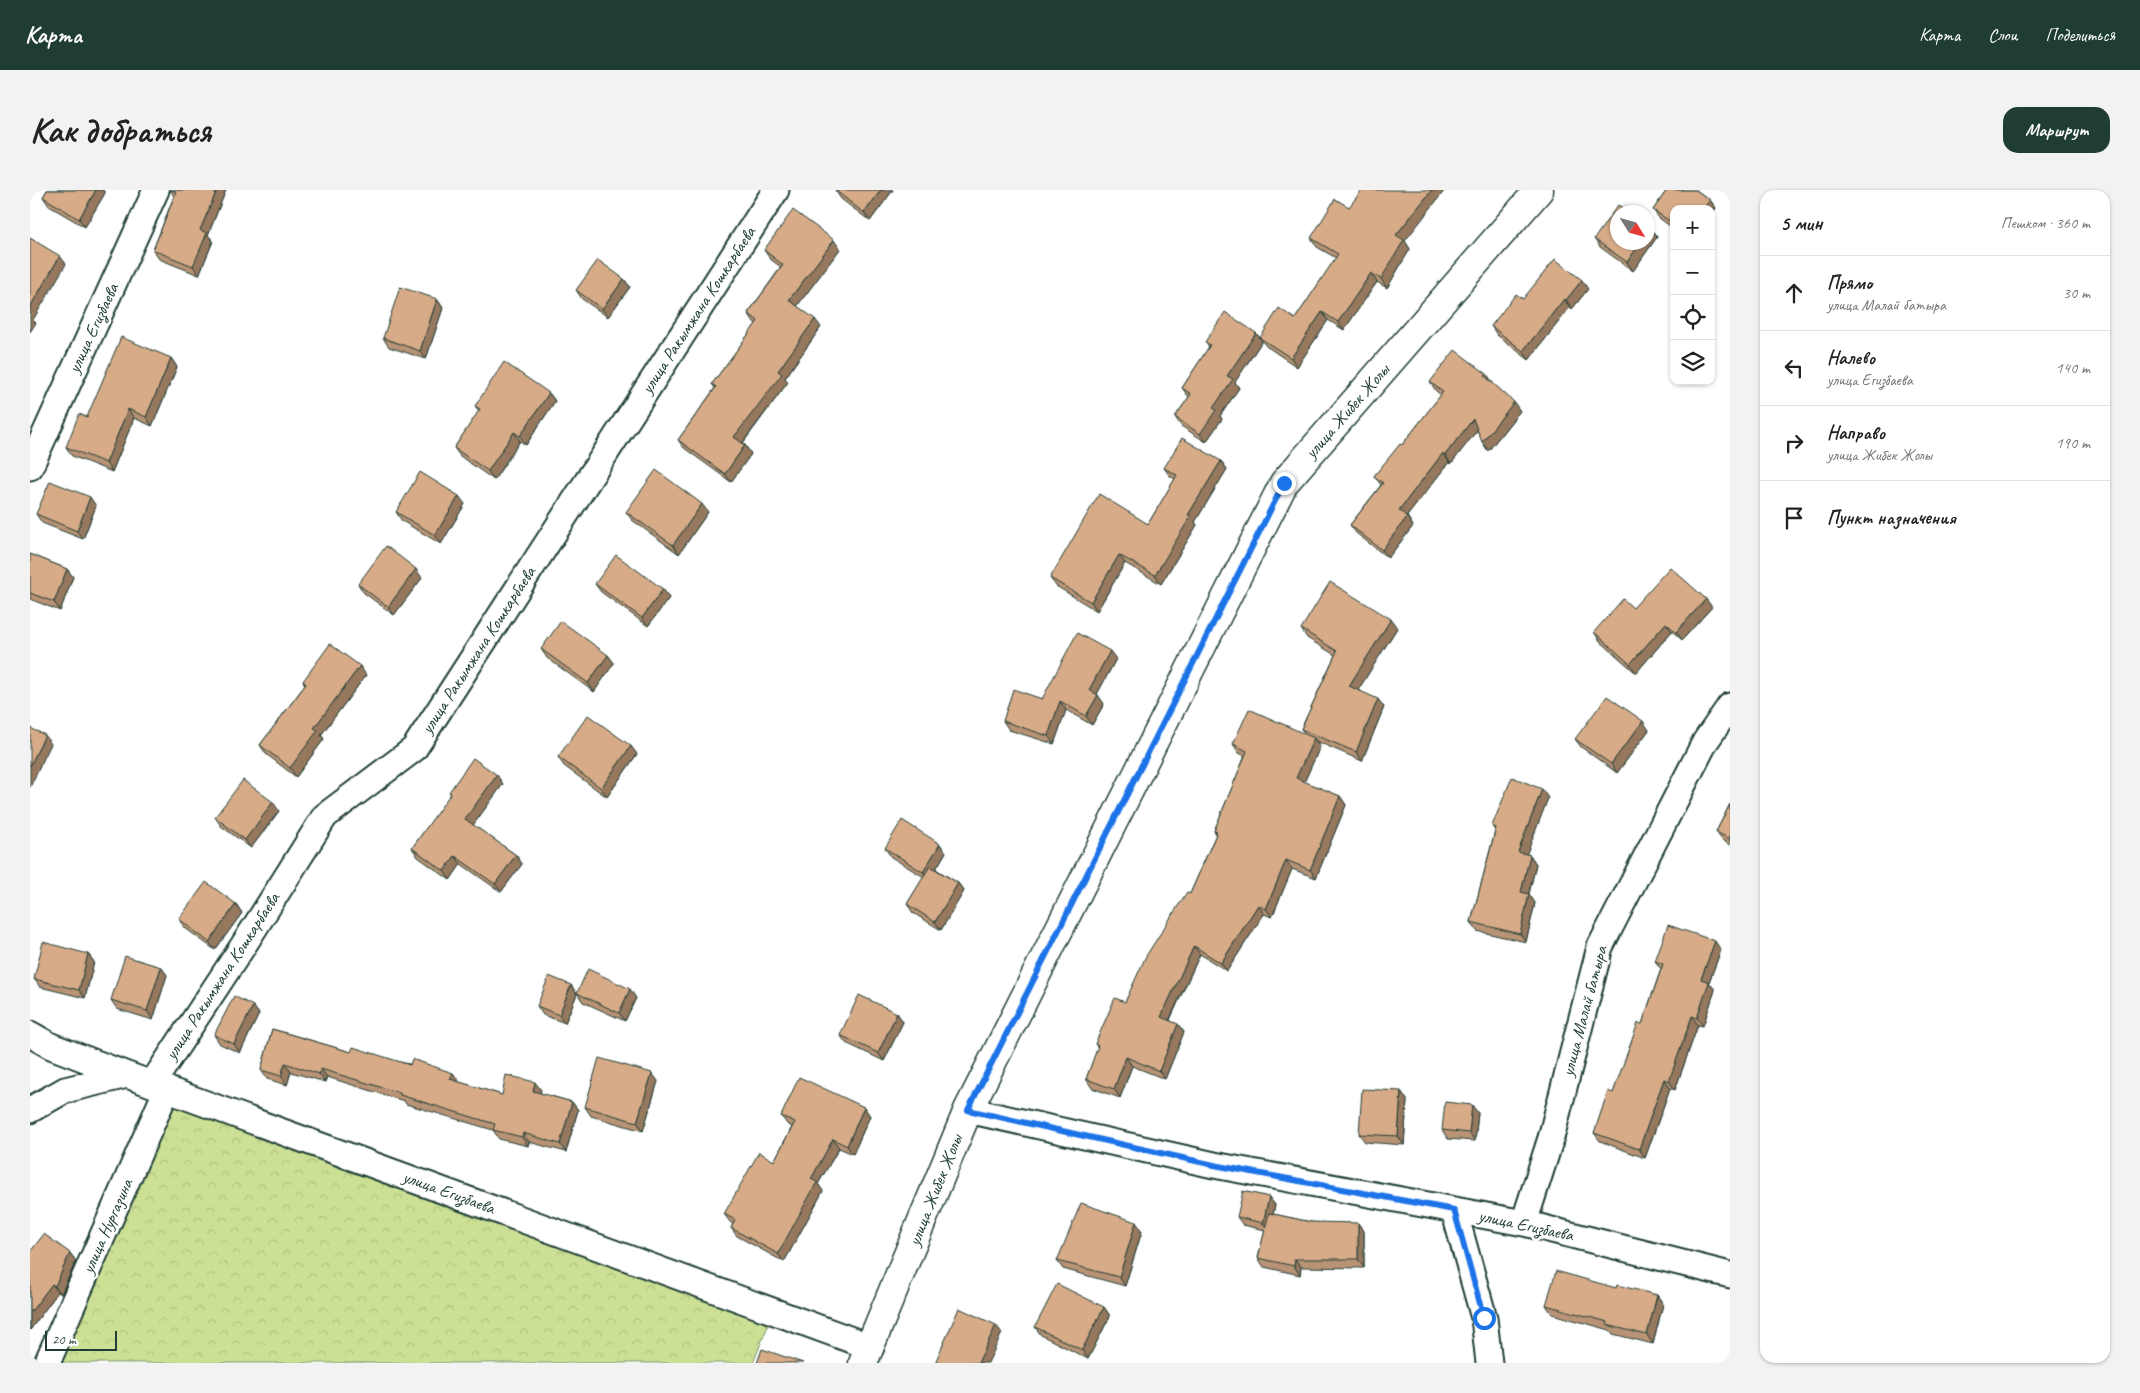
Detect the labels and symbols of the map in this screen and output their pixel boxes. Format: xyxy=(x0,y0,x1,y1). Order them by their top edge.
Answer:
north arrow xyxy=(1610,205,1655,250)
street label: улица Ракымжана Кошкарбаева xyxy=(635,221,761,399)
street label: улица Егизбаева xyxy=(62,279,125,378)
street label: улица Жибек Жолы xyxy=(1299,358,1395,464)
route end xyxy=(1273,472,1296,495)
street label: улица Ракымжана Кошкарбаева xyxy=(415,561,541,739)
street label: улица Ракымжана Кошкарбаева xyxy=(159,887,285,1065)
street label: улица Малай батыра xyxy=(1556,942,1612,1079)
street label: улица Жибек Жолы xyxy=(902,1130,968,1250)
street label: улица Егизбаева xyxy=(399,1165,499,1220)
street label: улица Нургазина xyxy=(76,1174,139,1278)
street label: улица Егизбаева xyxy=(1475,1204,1577,1247)
route start xyxy=(1473,1307,1496,1330)
scale bar xyxy=(45,1328,118,1351)

